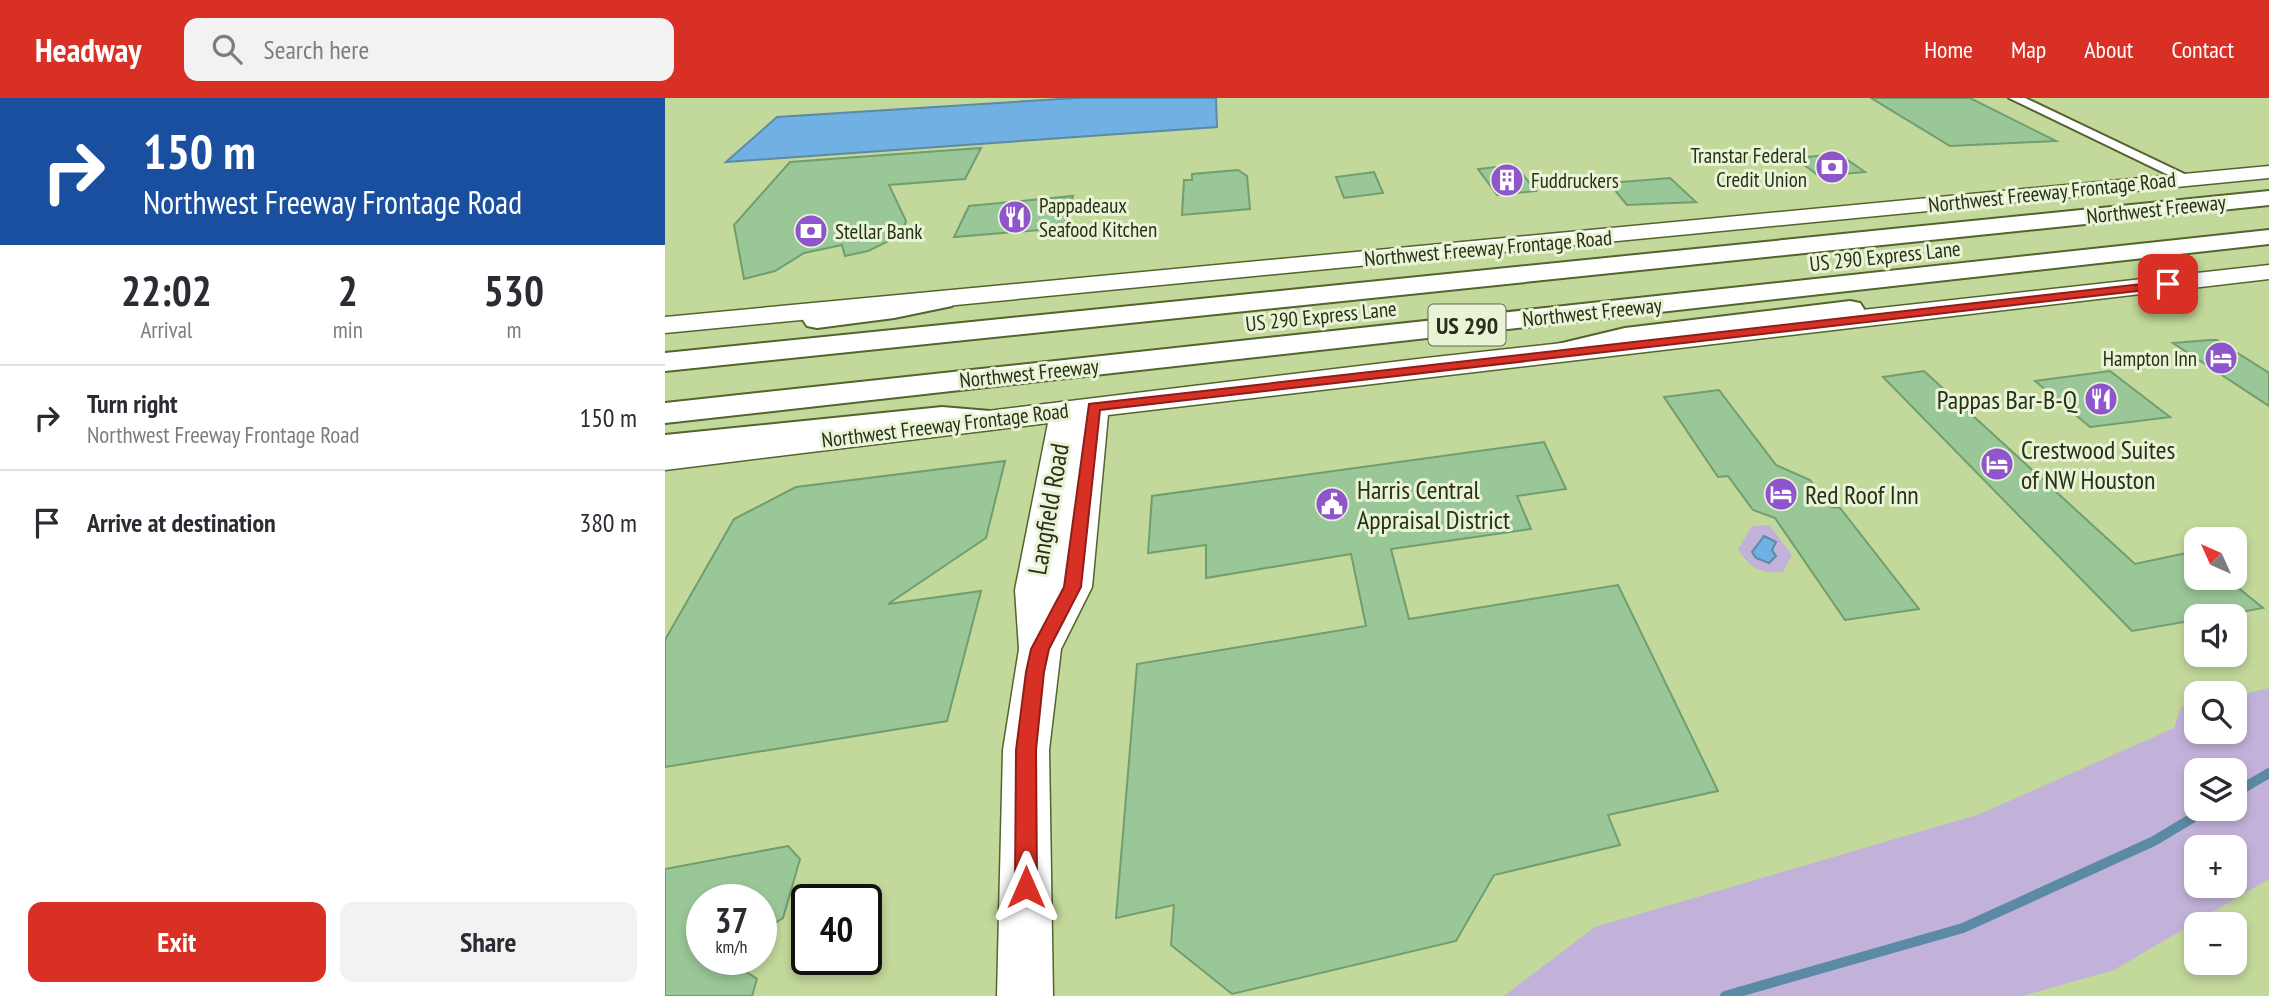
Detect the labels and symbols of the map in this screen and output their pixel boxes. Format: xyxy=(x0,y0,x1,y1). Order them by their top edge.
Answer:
place label: Transtar Federal Credit Union xyxy=(1690,142,1807,193)
bank icon: Transtar Federal Credit Union xyxy=(1813,148,1851,186)
building icon: Fuddruckers xyxy=(1488,161,1526,199)
street label: Northwest Freeway Frontage Road xyxy=(1927,166,2177,218)
place label: Fuddruckers xyxy=(1531,167,1619,194)
street label: Northwest Freeway xyxy=(2085,189,2227,229)
place label: Pappadeaux Seafood Kitchen xyxy=(1039,192,1157,243)
restaurant icon: Pappadeaux Seafood Kitchen xyxy=(996,198,1034,236)
bank icon: Stellar Bank xyxy=(792,212,830,250)
place label: Stellar Bank xyxy=(835,218,922,245)
street label: Northwest Freeway Frontage Road xyxy=(1363,224,1613,272)
street label: US 290 Express Lane xyxy=(1808,235,1962,277)
pin xyxy=(2138,254,2198,314)
street label: Northwest Freeway xyxy=(1521,291,1663,333)
street label: US 290 Express Lane xyxy=(1244,295,1398,337)
road number: US 290 xyxy=(1429,305,1505,346)
hotel icon: Hampton Inn xyxy=(2202,339,2240,377)
place label: Hampton Inn xyxy=(2103,345,2197,372)
street label: Northwest Freeway xyxy=(958,352,1100,394)
restaurant icon: Pappas Bar-B-Q xyxy=(2082,380,2120,418)
place label: Pappas Bar-B-Q xyxy=(1937,383,2078,416)
street label: Northwest Freeway Frontage Road xyxy=(820,396,1070,454)
place label: Crestwood Suites of NW Houston xyxy=(2021,433,2175,496)
street label: Langfield Road xyxy=(1020,441,1076,577)
hotel icon: Crestwood Suites of NW Houston xyxy=(1978,445,2016,483)
place label: Harris Central Appraisal District xyxy=(1357,473,1510,536)
hotel icon: Red Roof Inn xyxy=(1762,475,1800,513)
place label: Red Roof Inn xyxy=(1805,478,1919,511)
public building icon: Harris Central Appraisal District xyxy=(1313,485,1351,523)
north arrow xyxy=(2184,527,2247,590)
position arrow xyxy=(989,850,1063,924)
speed limit sign: 40 xyxy=(791,884,882,975)

